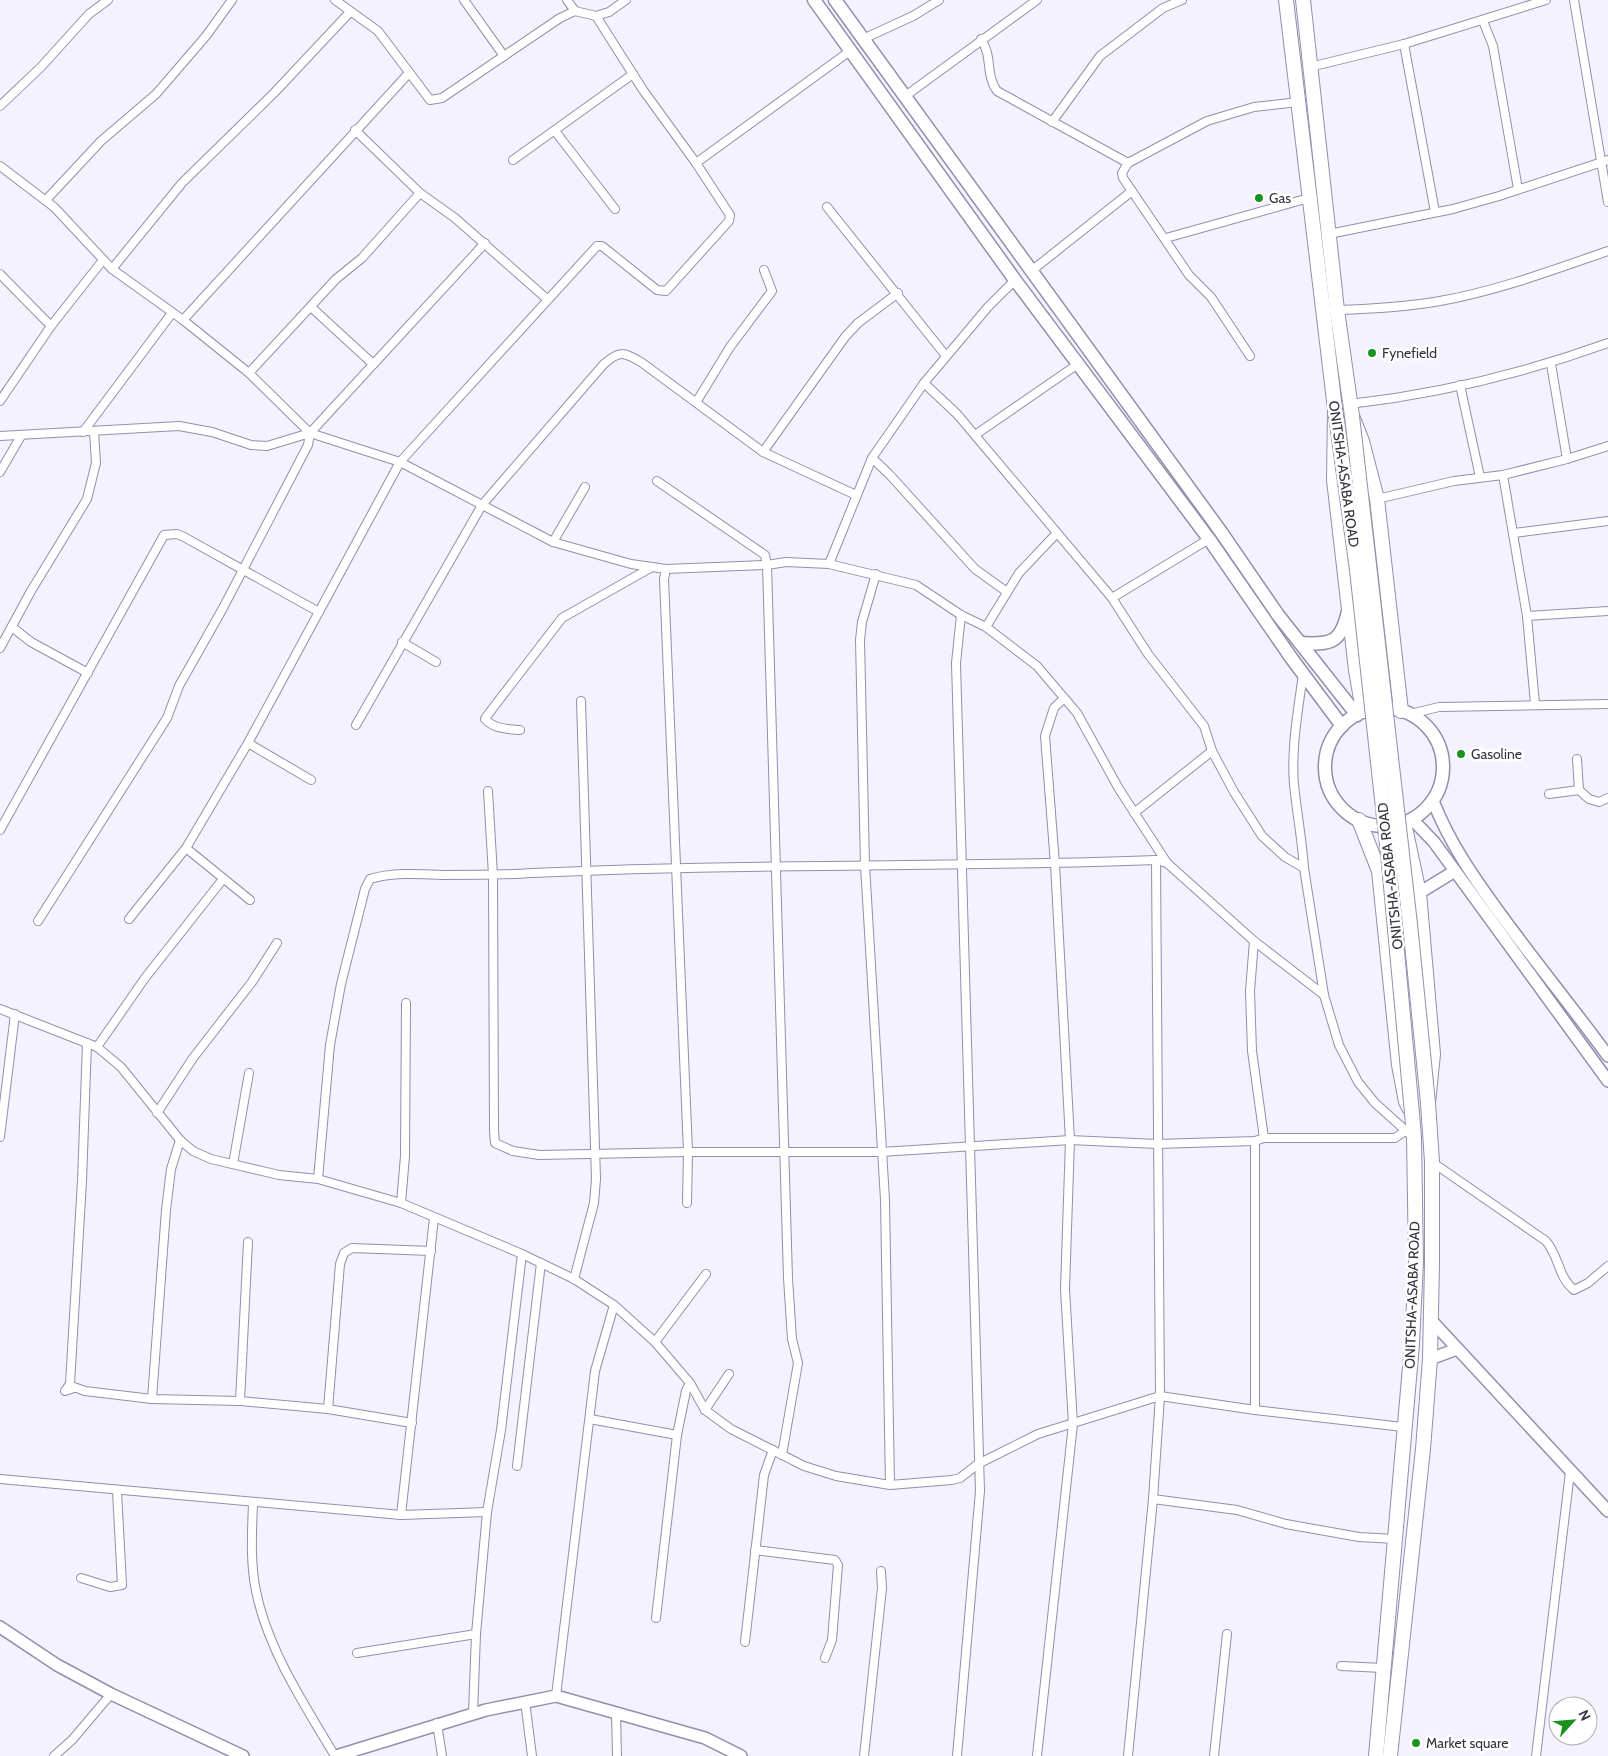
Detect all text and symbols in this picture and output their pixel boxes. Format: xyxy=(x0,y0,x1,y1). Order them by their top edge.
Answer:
place label: Gas xyxy=(1269,189,1291,207)
marker: Gas xyxy=(1253,192,1265,204)
place label: Fynefield xyxy=(1382,344,1437,362)
marker: Fynefield xyxy=(1366,347,1378,359)
street label: ONITSHA-ASABA ROAD xyxy=(1325,400,1363,548)
place label: Gasoline xyxy=(1471,745,1522,763)
marker: Gasoline xyxy=(1455,748,1467,760)
street label: ONITSHA-ASABA ROAD xyxy=(1373,802,1407,950)
street label: ONITSHA-ASABA ROAD xyxy=(1400,1221,1424,1369)
north arrow xyxy=(1548,1696,1598,1746)
text: N xyxy=(1574,1707,1595,1724)
place label: Market square xyxy=(1426,1734,1509,1752)
marker: Market square xyxy=(1410,1737,1422,1749)

